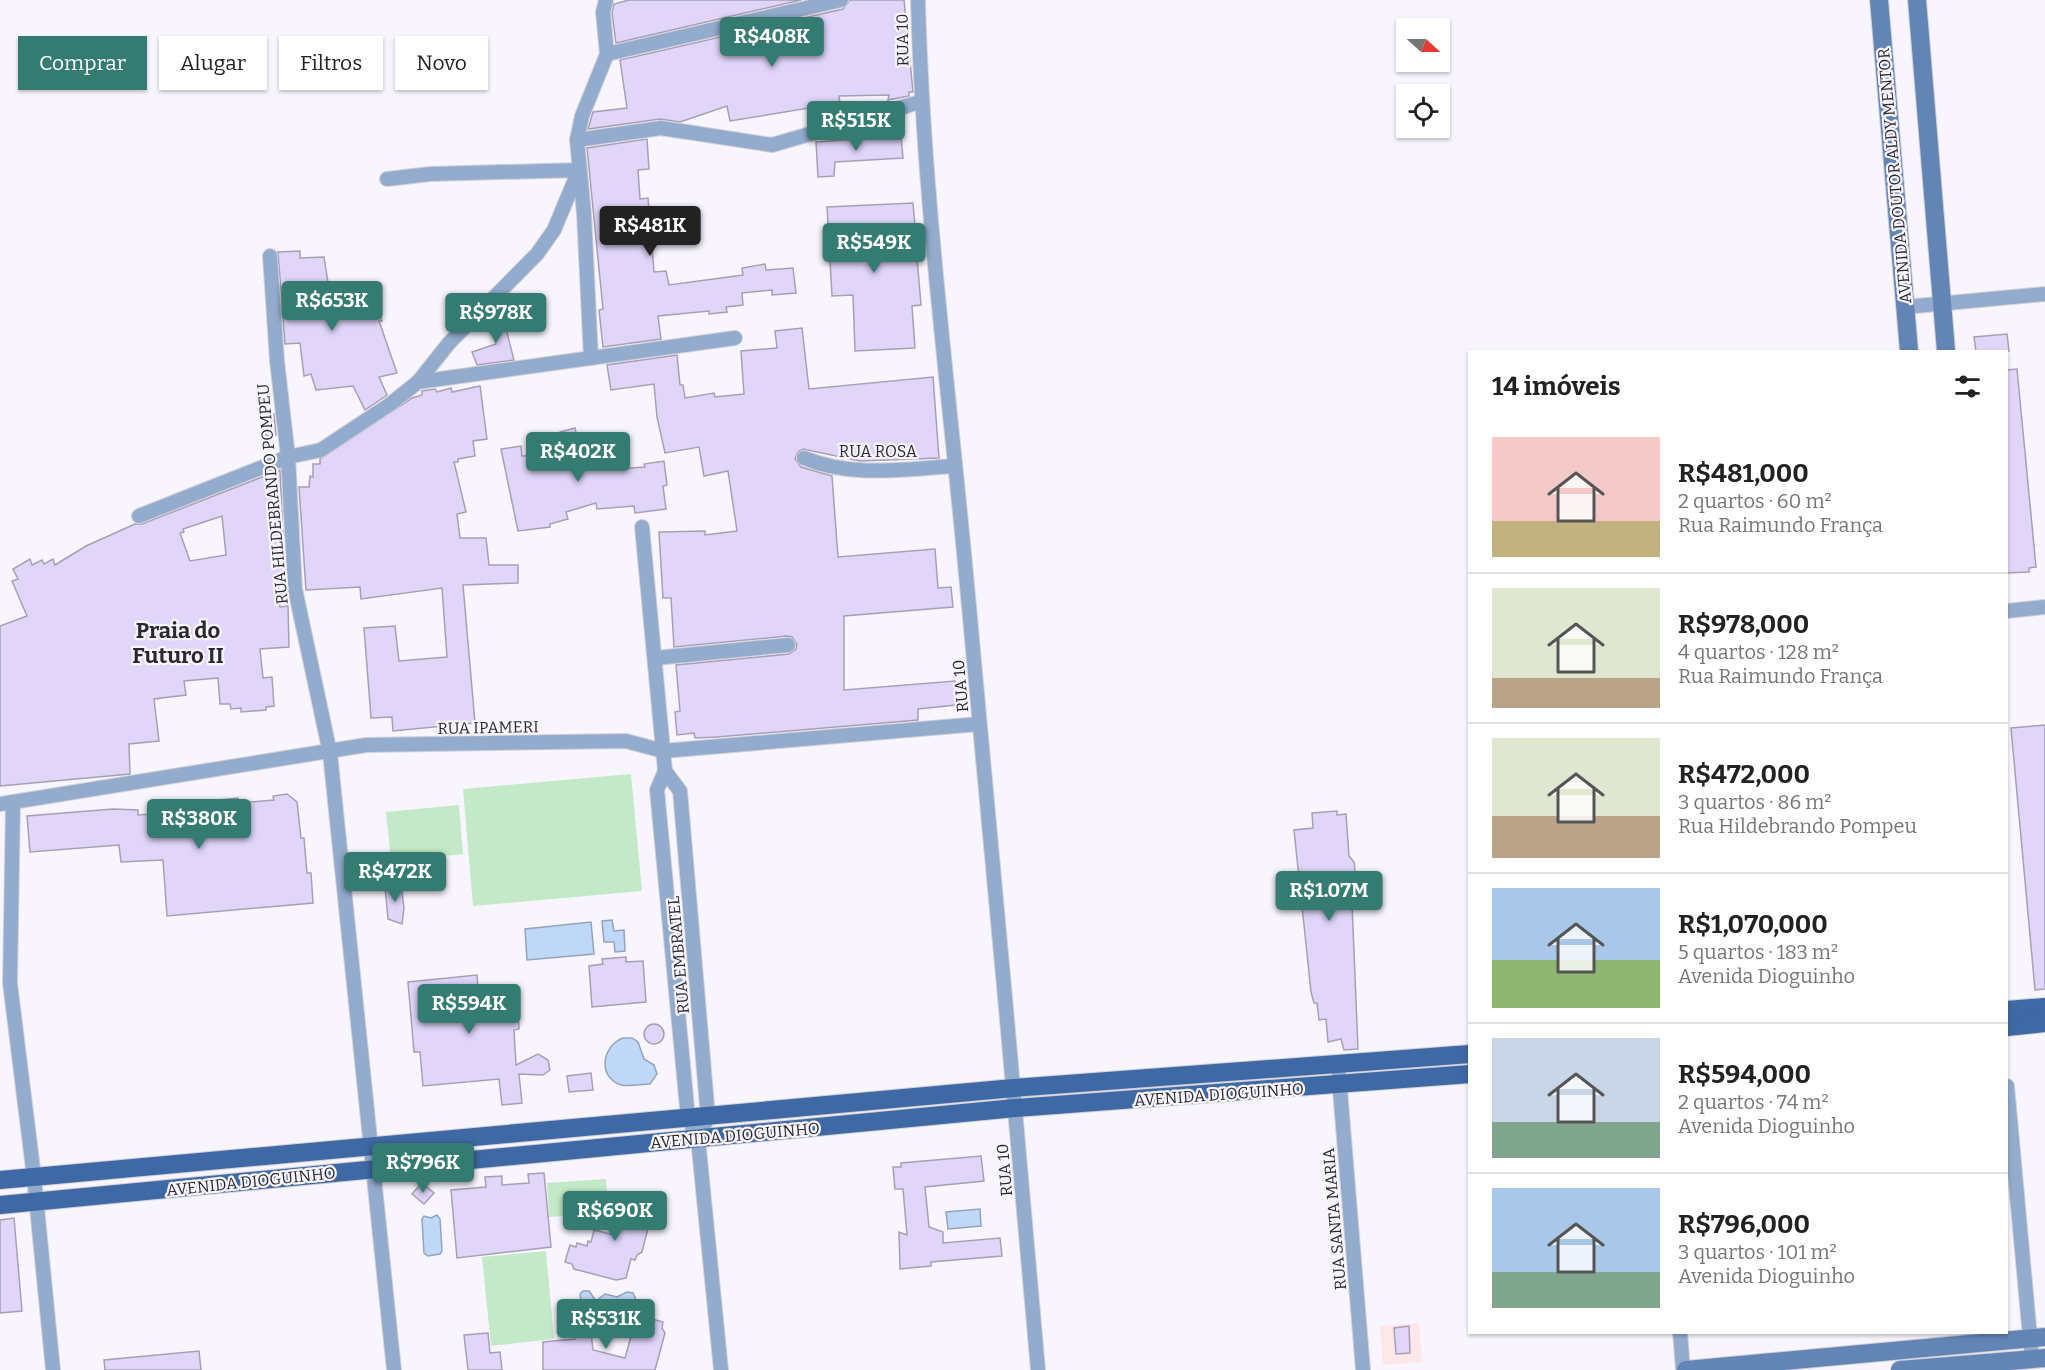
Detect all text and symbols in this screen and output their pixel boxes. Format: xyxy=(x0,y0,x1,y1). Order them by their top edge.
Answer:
street label: RUA 10 xyxy=(893,13,912,66)
pin: R$408K xyxy=(723,17,821,68)
north arrow xyxy=(1396,18,1450,72)
map controls xyxy=(1396,18,1450,138)
text: R$408K xyxy=(734,24,810,48)
chip: Comprar xyxy=(18,36,147,90)
chip: Alugar xyxy=(159,36,267,90)
chip: Filtros xyxy=(279,36,383,90)
chip: Novo xyxy=(395,36,488,90)
street label: AVENIDA DOUTOR ALDY MENTOR xyxy=(1874,47,1915,304)
button: locate xyxy=(1396,84,1450,138)
pin: R$515K xyxy=(807,101,905,152)
text: R$515K xyxy=(821,108,891,132)
pin: R$481K xyxy=(601,206,699,257)
text: R$481K xyxy=(614,213,686,237)
pin: R$549K xyxy=(825,223,923,274)
text: R$549K xyxy=(837,230,911,254)
pin: R$653K xyxy=(283,281,381,332)
text: R$653K xyxy=(296,288,368,312)
pin: R$978K xyxy=(447,293,545,344)
text: R$978K xyxy=(459,300,533,324)
icon: filters xyxy=(1951,370,1984,403)
text: 14 imóveis xyxy=(1492,371,1621,402)
street label: RUA HILDEBRANDO POMPEU xyxy=(253,383,292,605)
pin: R$402K xyxy=(529,432,627,483)
text: R$402K xyxy=(540,439,616,463)
street label: RUA ROSA xyxy=(839,442,918,461)
text: R$481,000 xyxy=(1678,458,1809,489)
icon: home xyxy=(1540,461,1612,533)
text: 2 quartos · 60 m² xyxy=(1678,489,1832,513)
text: Rua Raimundo França xyxy=(1678,513,1883,537)
text: R$978,000 xyxy=(1678,609,1809,640)
icon: home xyxy=(1540,612,1612,684)
district label: Praia do Futuro II xyxy=(132,617,224,669)
text: 4 quartos · 128 m² xyxy=(1678,640,1839,664)
street label: RUA 10 xyxy=(949,659,972,713)
text: Rua Raimundo França xyxy=(1678,664,1883,688)
street label: RUA IPAMERI xyxy=(437,717,539,738)
text: R$472,000 xyxy=(1678,759,1810,790)
icon: home xyxy=(1540,762,1612,834)
text: 3 quartos · 86 m² xyxy=(1678,790,1831,814)
pin: R$380K xyxy=(150,799,248,850)
text: R$380K xyxy=(161,806,237,830)
text: Rua Hildebrando Pompeu xyxy=(1678,814,1917,838)
pin: R$472K xyxy=(346,852,444,903)
text: R$472K xyxy=(358,859,432,883)
pin: R$1.07M xyxy=(1274,871,1384,922)
text: R$1.07M xyxy=(1290,878,1368,902)
street label: RUA EMBRATEL xyxy=(664,895,693,1015)
text: R$1,070,000 xyxy=(1678,909,1828,940)
icon: home xyxy=(1540,912,1612,984)
text: 5 quartos · 183 m² xyxy=(1678,940,1838,964)
text: Avenida Dioguinho xyxy=(1678,964,1855,988)
pin: R$594K xyxy=(420,984,518,1035)
text: R$594K xyxy=(432,991,506,1015)
text: R$594,000 xyxy=(1678,1059,1811,1090)
icon: home xyxy=(1540,1062,1612,1134)
street label: AVENIDA DIOGUINHO xyxy=(1134,1079,1305,1110)
text: 2 quartos · 74 m² xyxy=(1678,1090,1829,1114)
text: Avenida Dioguinho xyxy=(1678,1114,1855,1138)
street label: AVENIDA DIOGUINHO xyxy=(649,1119,821,1152)
pin: R$796K xyxy=(374,1143,472,1194)
street label: RUA 10 xyxy=(993,1143,1016,1197)
street label: RUA SANTA MARIA xyxy=(1319,1147,1350,1291)
text: R$796K xyxy=(386,1150,460,1174)
street label: AVENIDA DIOGUINHO xyxy=(165,1163,337,1200)
pin: R$690K xyxy=(566,1191,664,1242)
text: R$690K xyxy=(577,1198,653,1222)
text: R$796,000 xyxy=(1678,1209,1810,1240)
icon: home xyxy=(1540,1212,1612,1284)
text: 3 quartos · 101 m² xyxy=(1678,1240,1837,1264)
text: Avenida Dioguinho xyxy=(1678,1264,1855,1288)
pin: R$531K xyxy=(557,1299,655,1350)
text: R$531K xyxy=(571,1306,641,1330)

